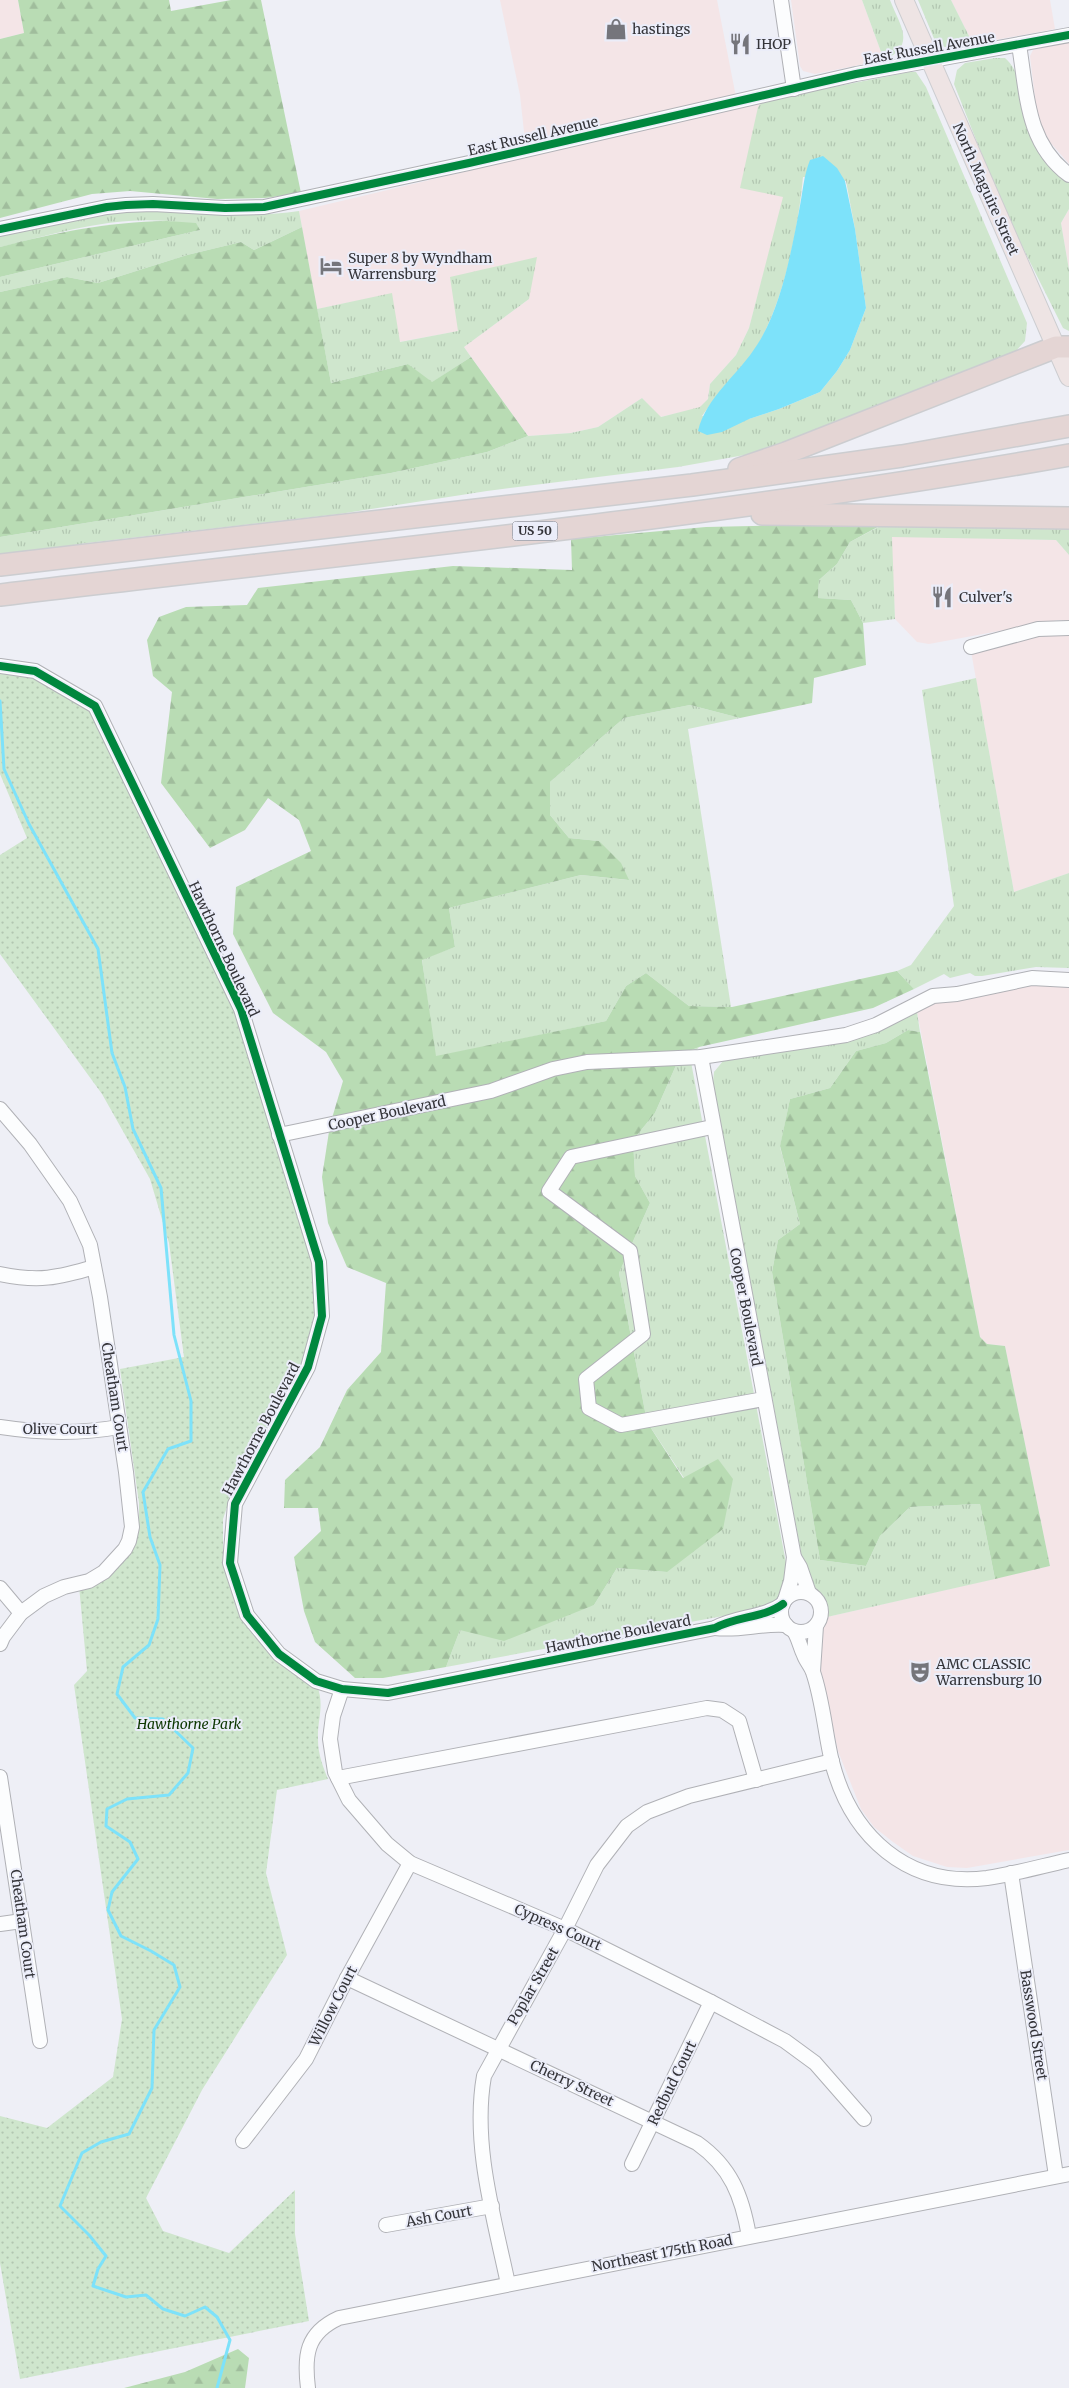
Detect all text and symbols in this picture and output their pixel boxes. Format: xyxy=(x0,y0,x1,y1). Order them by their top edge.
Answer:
shop icon: hastings xyxy=(603,16,629,42)
place label: hastings xyxy=(632,20,690,38)
street label: East Russell Avenue xyxy=(862,28,996,68)
restaurant icon: IHOP xyxy=(727,31,753,57)
place label: IHOP xyxy=(756,35,791,53)
street label: East Russell Avenue xyxy=(466,112,600,160)
street label: North Maguire Street xyxy=(949,120,1023,258)
place label: Super 8 by Wyndham Warrensburg xyxy=(347,249,492,283)
hotel icon: Super 8 by Wyndham Warrensburg xyxy=(318,253,344,279)
road number: US 50 xyxy=(512,522,558,540)
restaurant icon: Culver's xyxy=(929,584,955,610)
place label: Culver's xyxy=(959,588,1013,606)
street label: Hawthorne Boulevard xyxy=(185,878,264,1020)
street label: Cooper Boulevard xyxy=(327,1092,448,1134)
street label: Cooper Boulevard xyxy=(726,1247,766,1368)
street label: Cheatham Court xyxy=(98,1341,133,1453)
street label: Hawthorne Boulevard xyxy=(218,1359,304,1498)
street label: Olive Court xyxy=(23,1420,98,1438)
street label: Hawthorne Boulevard xyxy=(544,1611,693,1657)
place label: AMC CLASSIC Warrensburg 10 xyxy=(935,1655,1042,1689)
theatre icon: AMC CLASSIC Warrensburg 10 xyxy=(907,1659,933,1685)
park label: Hawthorne Park xyxy=(136,1715,242,1733)
street label: Cheatham Court xyxy=(6,1868,40,1980)
street label: Cypress Court xyxy=(512,1900,605,1955)
street label: Poplar Street xyxy=(503,1943,563,2028)
street label: Willow Court xyxy=(305,1962,361,2050)
street label: Basswood Street xyxy=(1016,1968,1052,2082)
street label: Redbud Court xyxy=(644,2037,700,2128)
street label: Cherry Street xyxy=(527,2056,617,2110)
street label: Ash Court xyxy=(404,2201,474,2231)
street label: Northeast 175th Road xyxy=(590,2230,734,2275)

